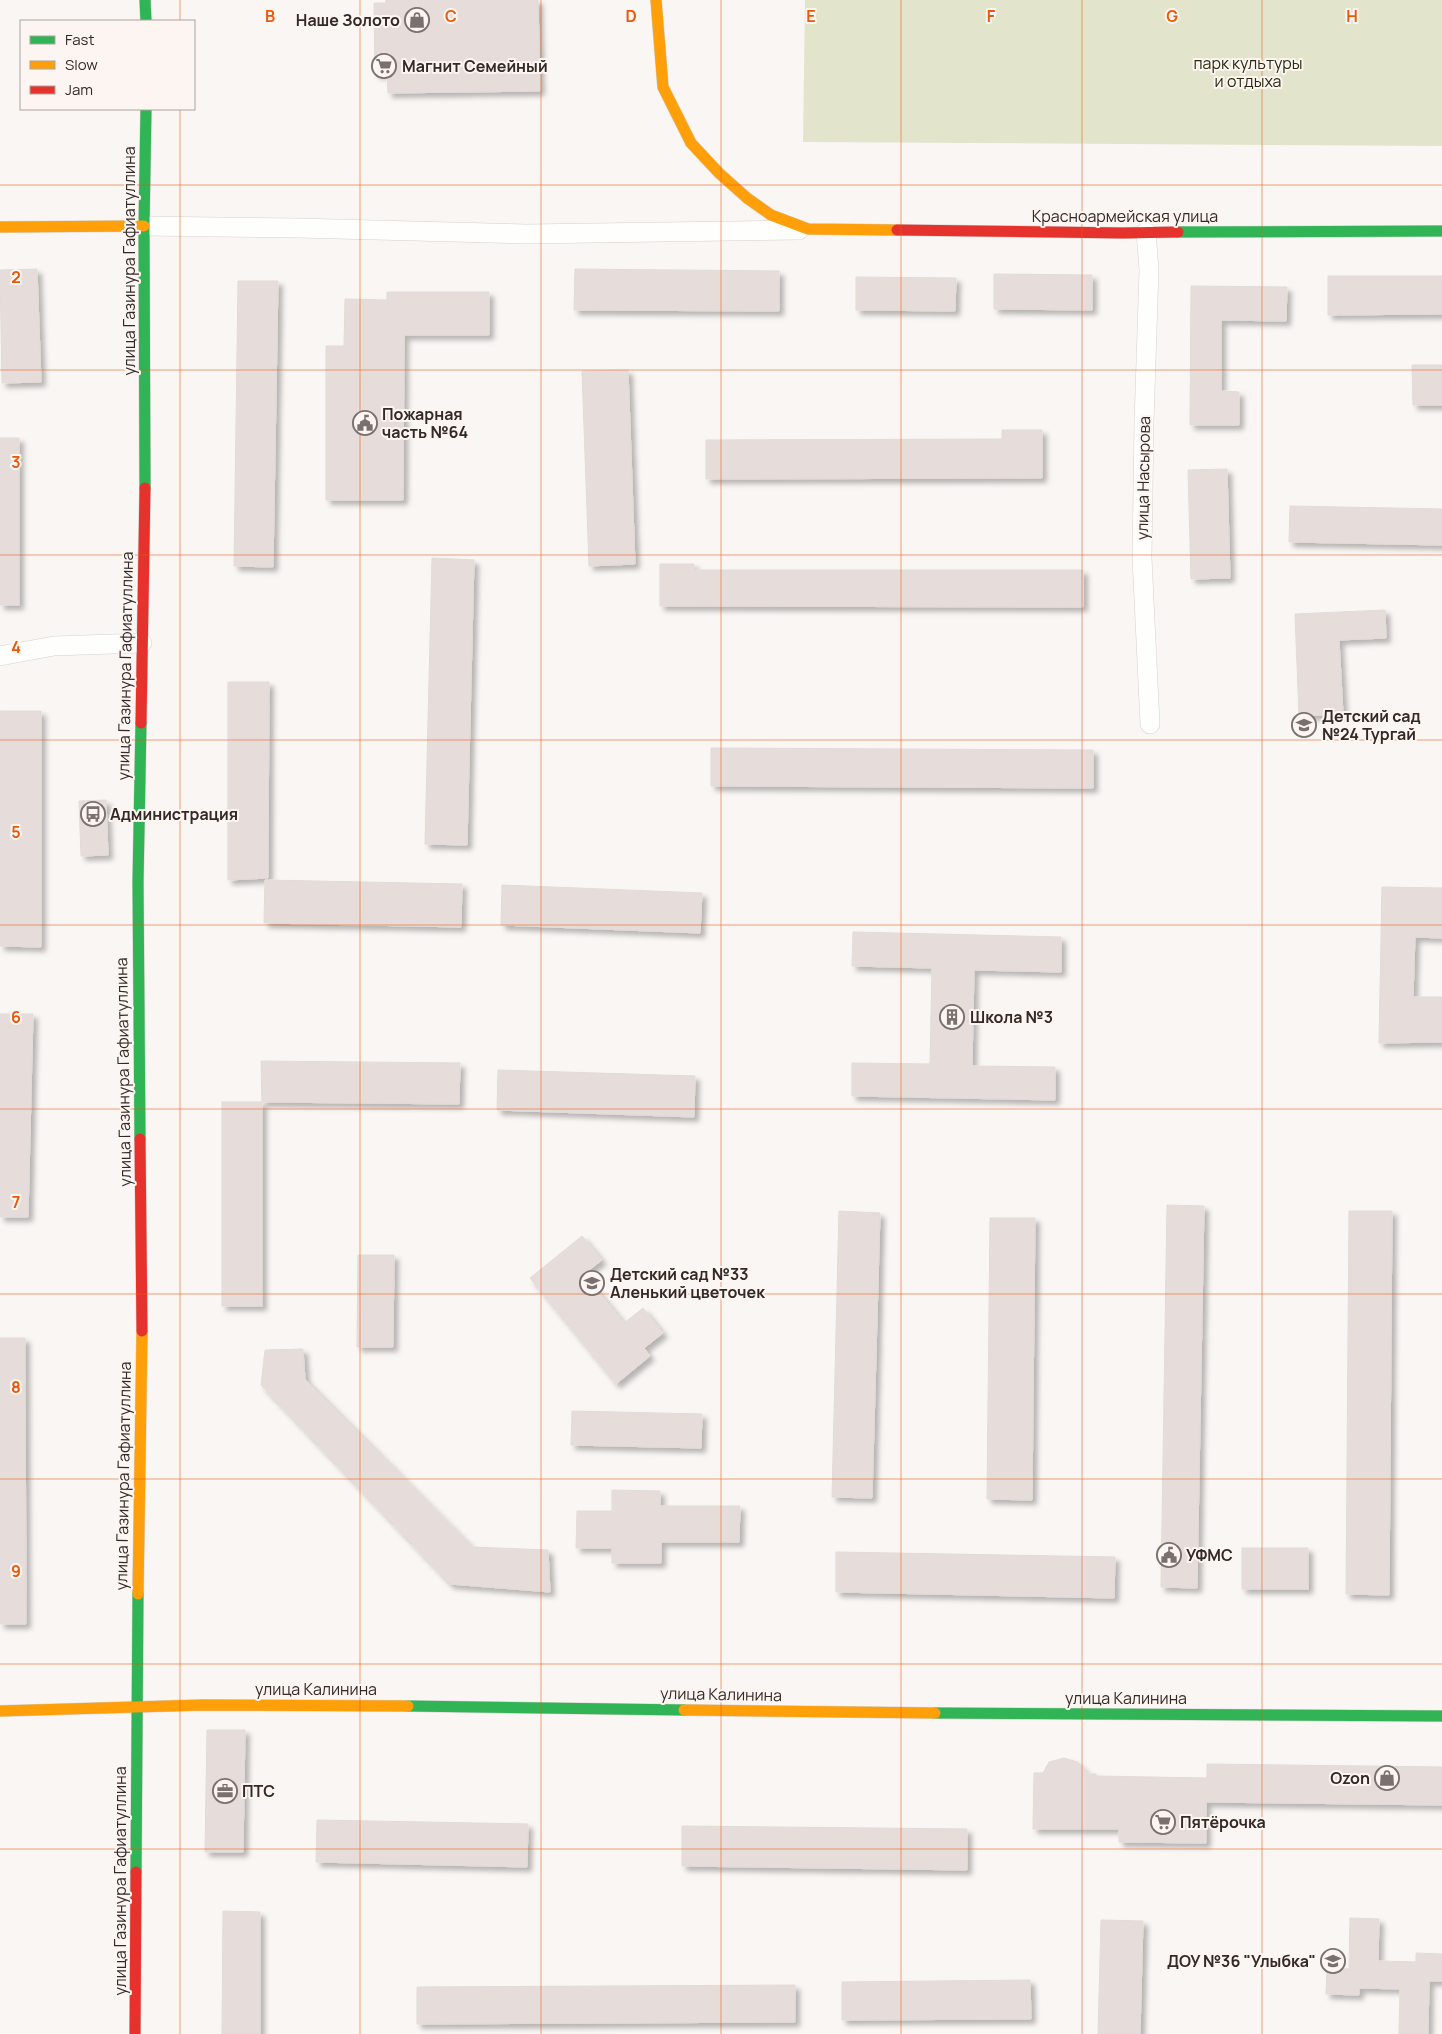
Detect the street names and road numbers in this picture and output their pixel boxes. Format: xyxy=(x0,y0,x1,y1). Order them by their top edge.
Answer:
street label: улица Газинура Гафиатуллина xyxy=(118,146,140,376)
street label: Красноармейская улица xyxy=(1032,205,1218,227)
street label: улица Насырова xyxy=(1131,416,1155,540)
street label: улица Газинура Гафиатуллина xyxy=(112,551,138,781)
street label: улица Газинура Гафиатуллина xyxy=(110,957,136,1187)
street label: улица Газинура Гафиатуллина xyxy=(110,1361,136,1591)
street label: улица Калинина xyxy=(255,1678,377,1700)
street label: улица Калинина xyxy=(660,1682,782,1706)
street label: улица Калинина xyxy=(1065,1687,1187,1709)
street label: улица Газинура Гафиатуллина xyxy=(109,1766,131,1996)

